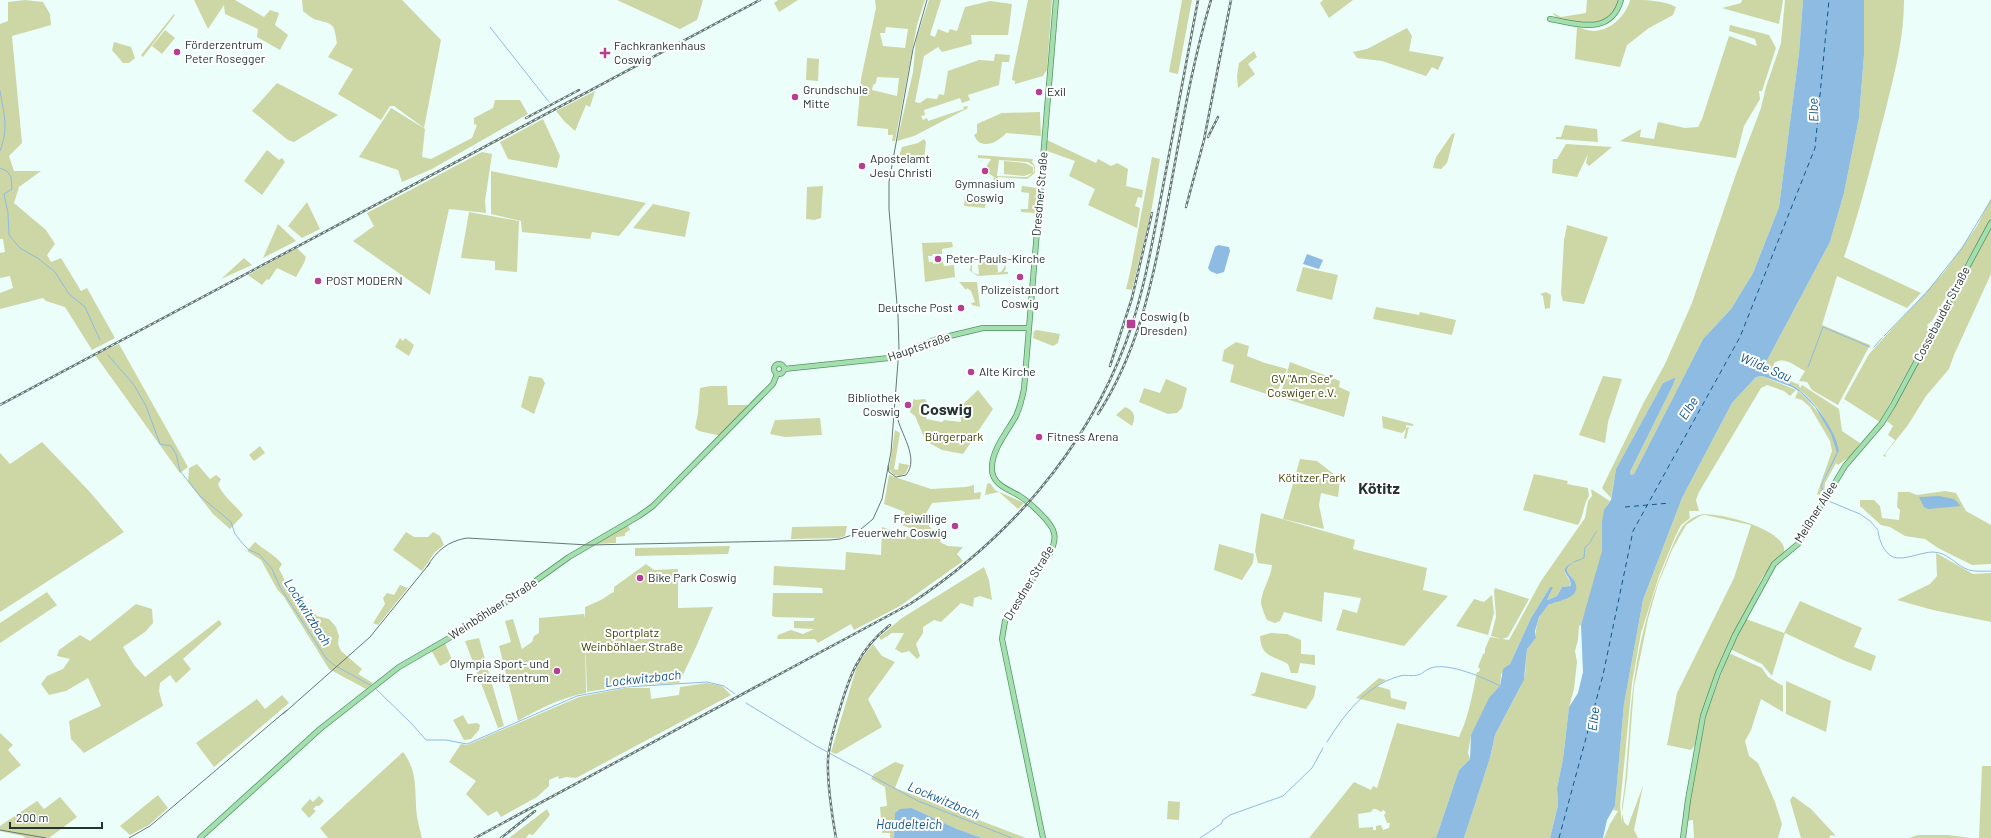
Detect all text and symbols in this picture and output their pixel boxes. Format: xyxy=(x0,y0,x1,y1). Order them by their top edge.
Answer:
place label: Förderzentrum Peter Rosegger xyxy=(185,37,266,65)
place label: Fachkrankenhaus Coswig xyxy=(614,38,706,66)
marker: Förderzentrum Peter Rosegger xyxy=(172,47,182,57)
marker: Fachkrankenhaus Coswig xyxy=(599,47,611,59)
place label: Grundschule Mitte xyxy=(803,82,868,110)
place label: Exil xyxy=(1047,84,1066,98)
marker: Exil xyxy=(1034,87,1044,97)
marker: Grundschule Mitte xyxy=(790,92,800,102)
water label: Elbe xyxy=(1804,97,1822,122)
place label: Apostelamt Jesu Christi xyxy=(870,151,932,179)
street label: Dresdner Straße xyxy=(1028,151,1050,237)
marker: Apostelamt Jesu Christi xyxy=(857,161,867,171)
marker: Gymnasium Coswig xyxy=(980,166,990,176)
place label: Gymnasium Coswig xyxy=(955,176,1015,204)
place label: Peter-Pauls-Kirche xyxy=(946,251,1045,265)
marker: Peter-Pauls-Kirche xyxy=(933,254,943,264)
street label: Cossebauder Straße xyxy=(1910,264,1972,363)
marker: Polizeistandort Coswig xyxy=(1015,272,1025,282)
place label: POST MODERN xyxy=(326,273,403,287)
marker: POST MODERN xyxy=(313,276,323,286)
place label: Polizeistandort Coswig xyxy=(981,282,1059,310)
place label: Deutsche Post xyxy=(878,300,953,314)
marker: Deutsche Post xyxy=(956,303,966,313)
place label: Coswig (b Dresden) xyxy=(1140,309,1189,337)
marker: Coswig (b Dresden) xyxy=(1125,318,1137,330)
street label: Hauptstraße xyxy=(886,329,952,363)
water label: Wilde Sau xyxy=(1738,349,1794,385)
place label: Alte Kirche xyxy=(979,364,1036,378)
marker: Alte Kirche xyxy=(966,367,976,377)
park label: GV "Am See" Coswiger e.V. xyxy=(1267,371,1337,399)
place label: Bibliothek Coswig xyxy=(847,390,900,418)
water label: Elbe xyxy=(1675,393,1701,422)
district label: Coswig xyxy=(920,399,972,418)
marker: Bibliothek Coswig xyxy=(903,400,913,410)
park label: Bürgerpark xyxy=(925,429,983,443)
place label: Fitness Arena xyxy=(1047,429,1118,443)
marker: Fitness Arena xyxy=(1034,432,1044,442)
park label: Kötitzer Park xyxy=(1278,470,1346,484)
district label: Kötitz xyxy=(1358,478,1400,497)
street label: Meißner Allee xyxy=(1791,478,1840,545)
place label: Freiwillige Feuerwehr Coswig xyxy=(851,511,947,539)
marker: Freiwillige Feuerwehr Coswig xyxy=(950,521,960,531)
street label: Dresdner Straße xyxy=(1000,543,1056,622)
place label: Bike Park Coswig xyxy=(648,570,737,584)
marker: Bike Park Coswig xyxy=(635,573,645,583)
street label: Weinböhlaer Straße xyxy=(446,574,539,642)
water label: Lockwitzbach xyxy=(281,575,335,649)
park label: Sportplatz Weinböhlaer Straße xyxy=(581,625,683,653)
place label: Olympia Sport- und Freizeitzentrum xyxy=(450,656,549,684)
marker: Olympia Sport- und Freizeitzentrum xyxy=(552,666,562,676)
water label: Lockwitzbach xyxy=(604,666,682,690)
water label: Elbe xyxy=(1584,706,1602,732)
water label: Lockwitzbach xyxy=(906,778,983,822)
scale bar xyxy=(10,804,102,830)
text: 200 m xyxy=(16,810,48,824)
water label: Haudelteich xyxy=(876,816,942,832)

